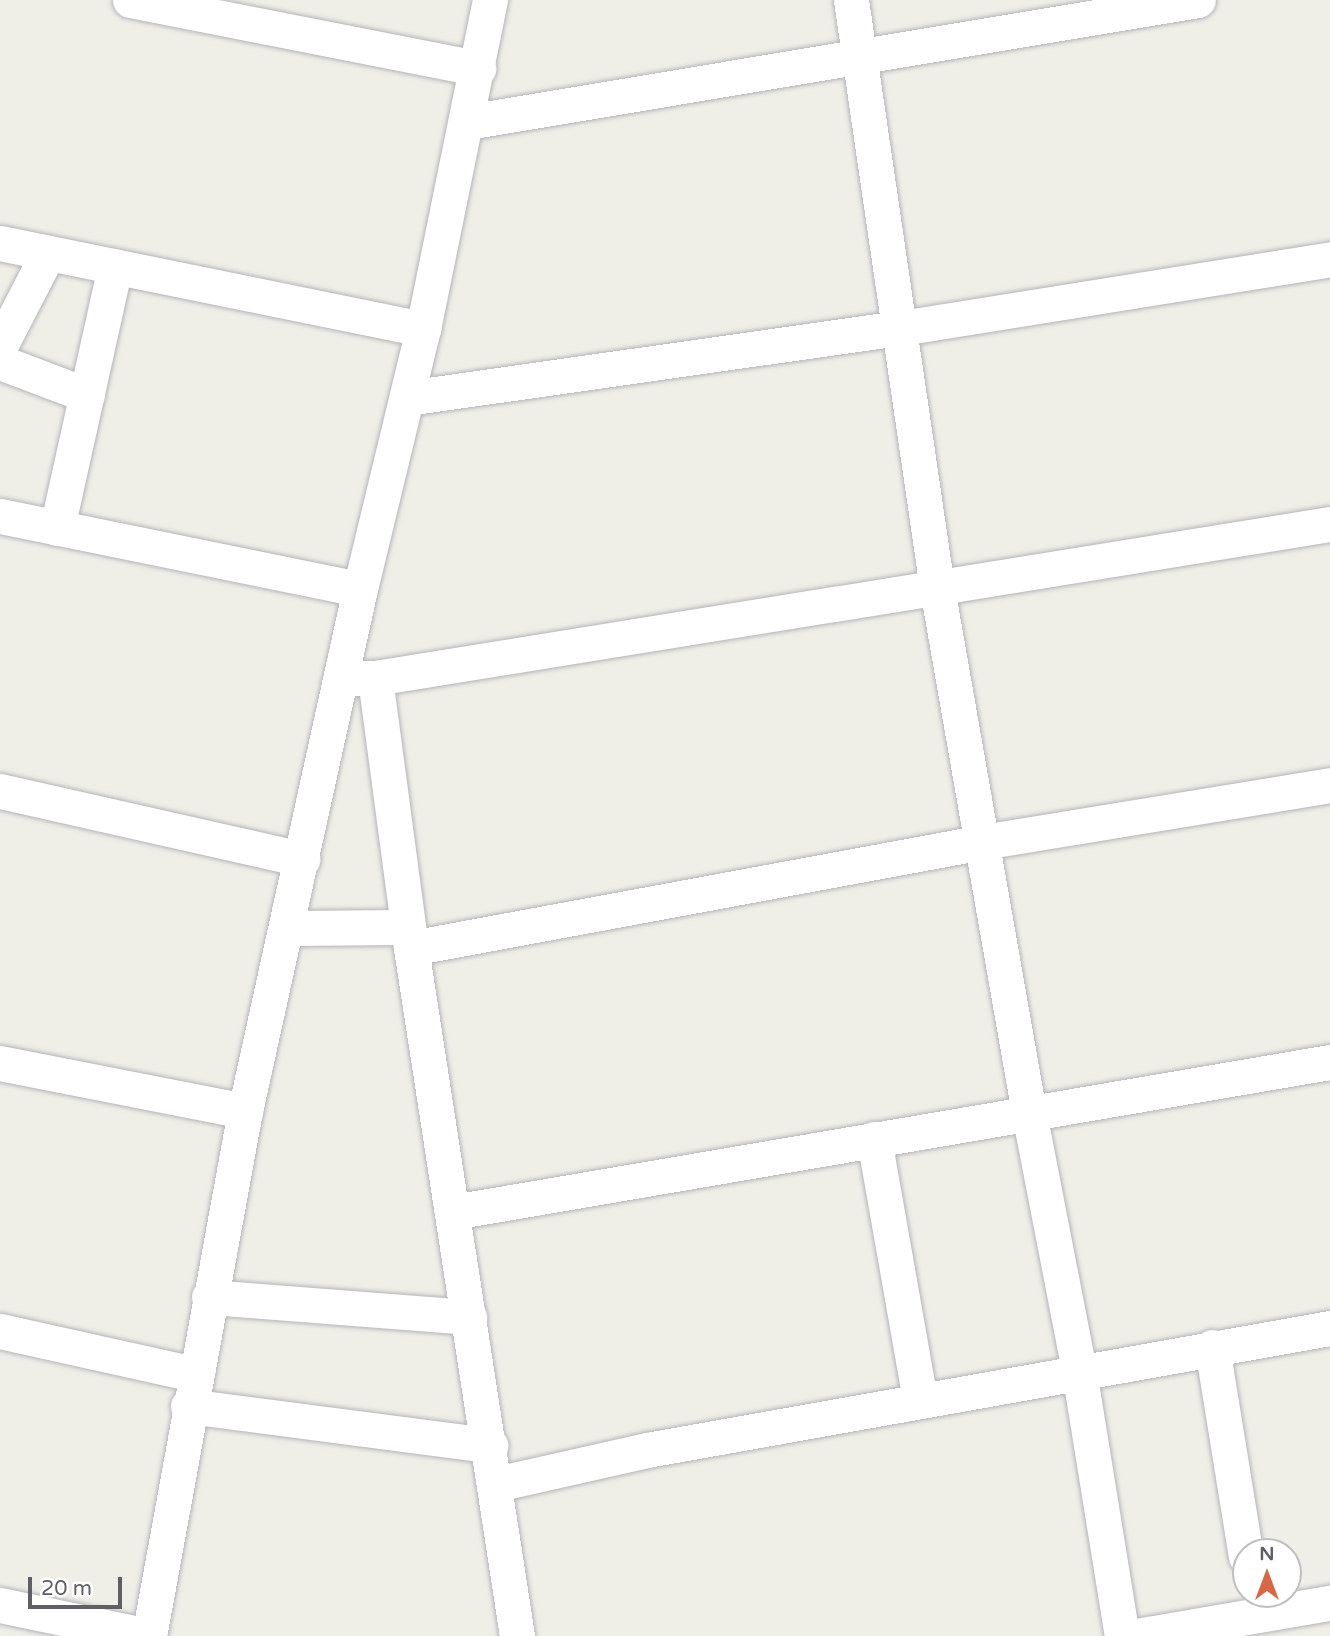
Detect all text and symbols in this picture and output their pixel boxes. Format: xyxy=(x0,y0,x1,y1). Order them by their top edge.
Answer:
north arrow xyxy=(1232,1538,1302,1608)
text: N xyxy=(1259,1543,1275,1565)
scale bar xyxy=(32,1562,126,1606)
text: 20 m xyxy=(41,1576,92,1601)

